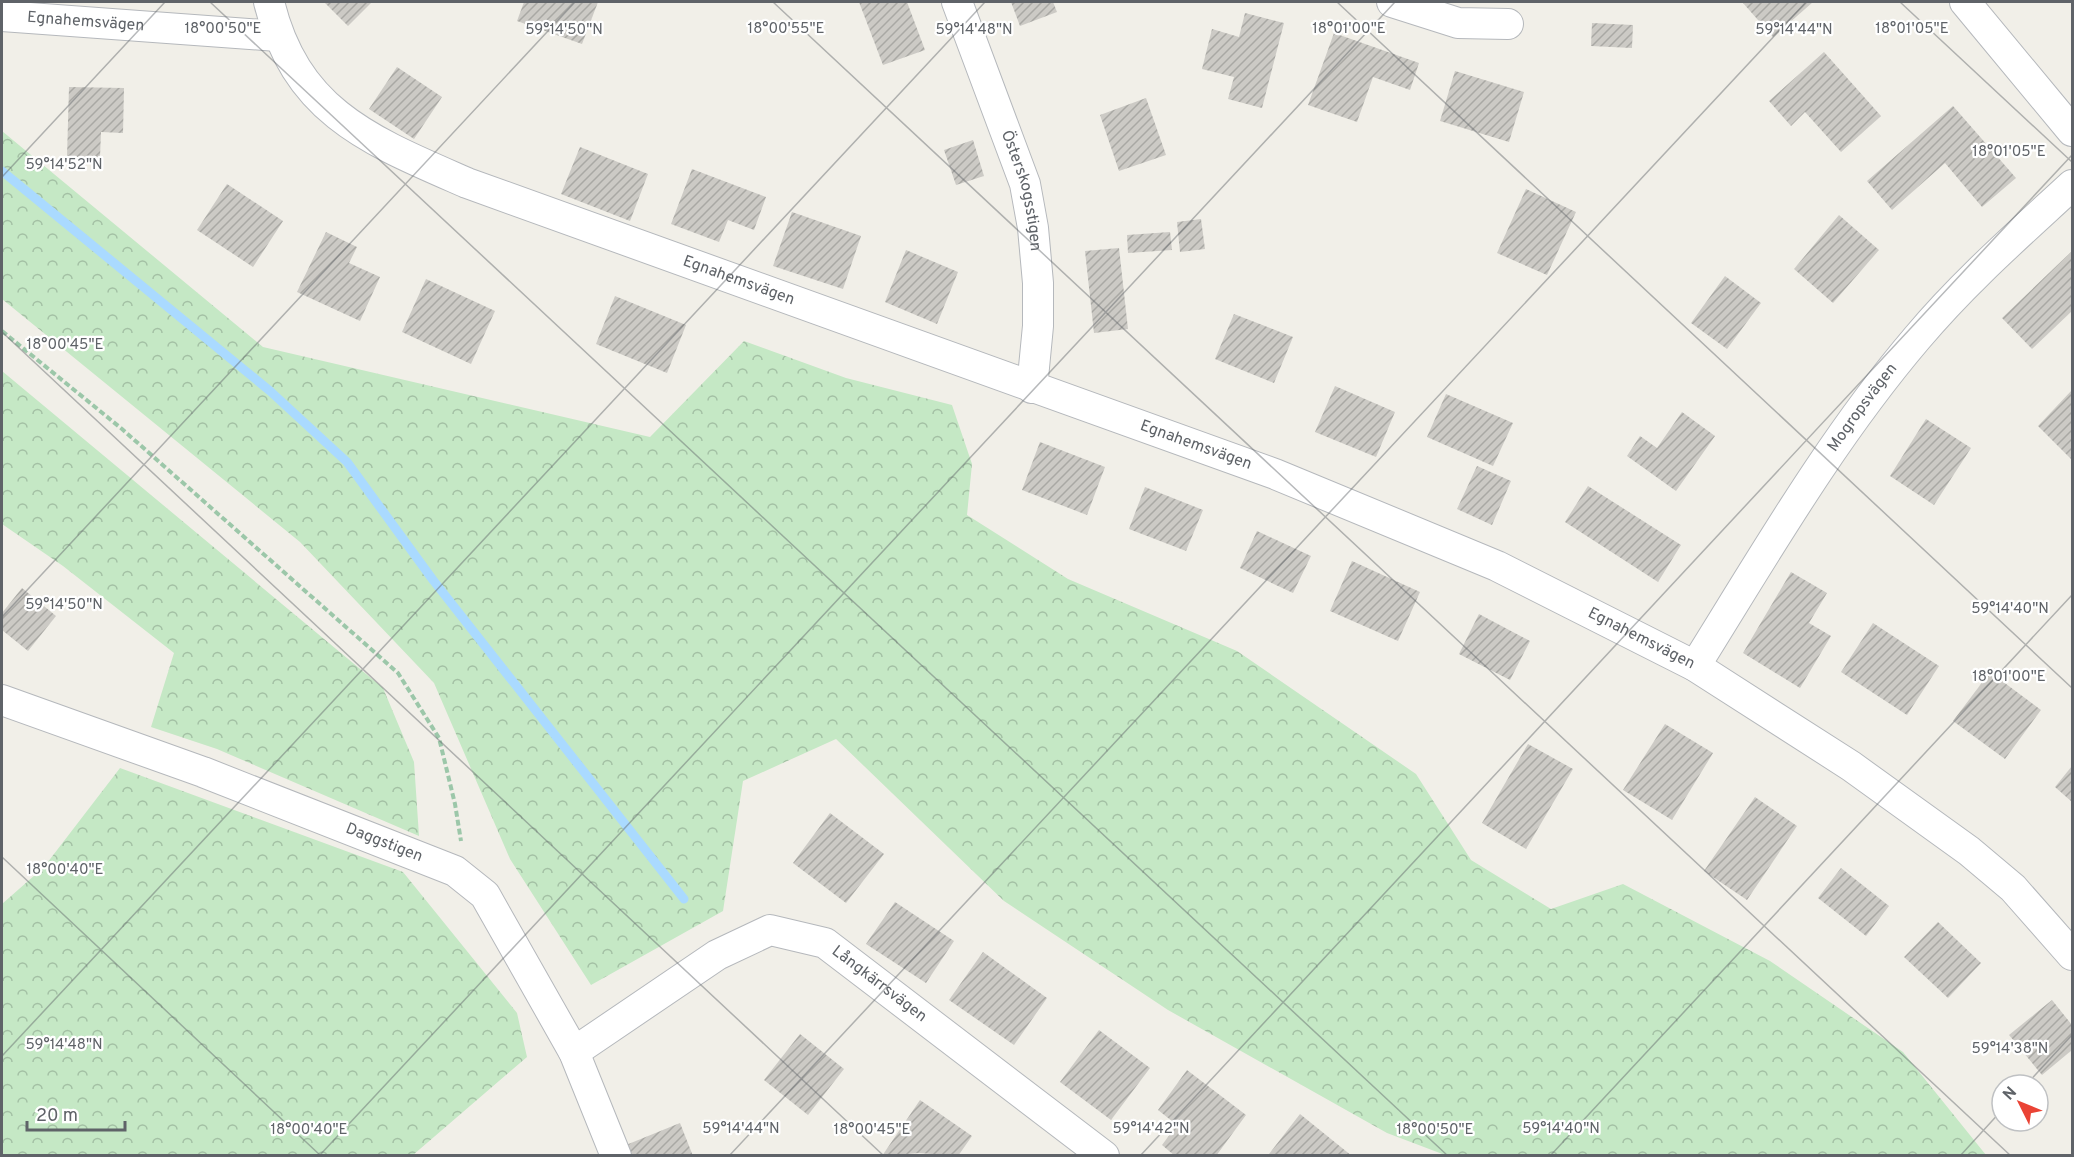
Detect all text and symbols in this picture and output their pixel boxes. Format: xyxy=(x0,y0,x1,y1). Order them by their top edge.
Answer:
street label: Egnahemsvägen xyxy=(26,8,145,36)
text: 18°00'50"E xyxy=(184,20,262,39)
text: 18°00'55"E xyxy=(748,20,824,39)
text: 18°01'00"E xyxy=(1312,20,1386,39)
text: 18°01'05"E xyxy=(1875,20,1949,39)
text: 59°14'50"N xyxy=(525,21,603,40)
text: 59°14'48"N xyxy=(935,21,1013,40)
text: 59°14'44"N xyxy=(1755,21,1833,40)
street label: Österskogsstigen xyxy=(996,127,1045,252)
text: 18°01'05"E xyxy=(1972,143,2046,162)
text: 59°14'52"N xyxy=(25,156,103,175)
street label: Egnahemsvägen xyxy=(680,252,797,310)
text: 18°00'45"E xyxy=(27,336,103,355)
street label: Mogropsvägen xyxy=(1824,360,1902,456)
street label: Egnahemsvägen xyxy=(1137,416,1255,475)
text: 59°14'50"N xyxy=(25,596,103,615)
text: 59°14'40"N xyxy=(1971,600,2049,619)
street label: Egnahemsvägen xyxy=(1584,603,1698,674)
text: 18°01'00"E xyxy=(1972,668,2046,687)
street label: Daggstigen xyxy=(343,819,425,867)
text: 18°00'40"E xyxy=(26,861,104,880)
street label: Långkärrsvägen xyxy=(827,942,931,1027)
text: 59°14'48"N xyxy=(25,1036,103,1055)
text: 59°14'38"N xyxy=(1972,1040,2048,1059)
north arrow xyxy=(1990,1073,2050,1133)
text: N xyxy=(1999,1083,2022,1105)
scale bar xyxy=(27,1094,124,1132)
text: 20 m xyxy=(36,1105,78,1128)
text: 59°14'44"N xyxy=(702,1120,780,1139)
text: 59°14'42"N xyxy=(1112,1120,1190,1139)
text: 59°14'40"N xyxy=(1522,1120,1600,1139)
text: 18°00'40"E xyxy=(270,1121,348,1140)
text: 18°00'45"E xyxy=(834,1121,910,1140)
text: 18°00'50"E xyxy=(1396,1121,1474,1140)

